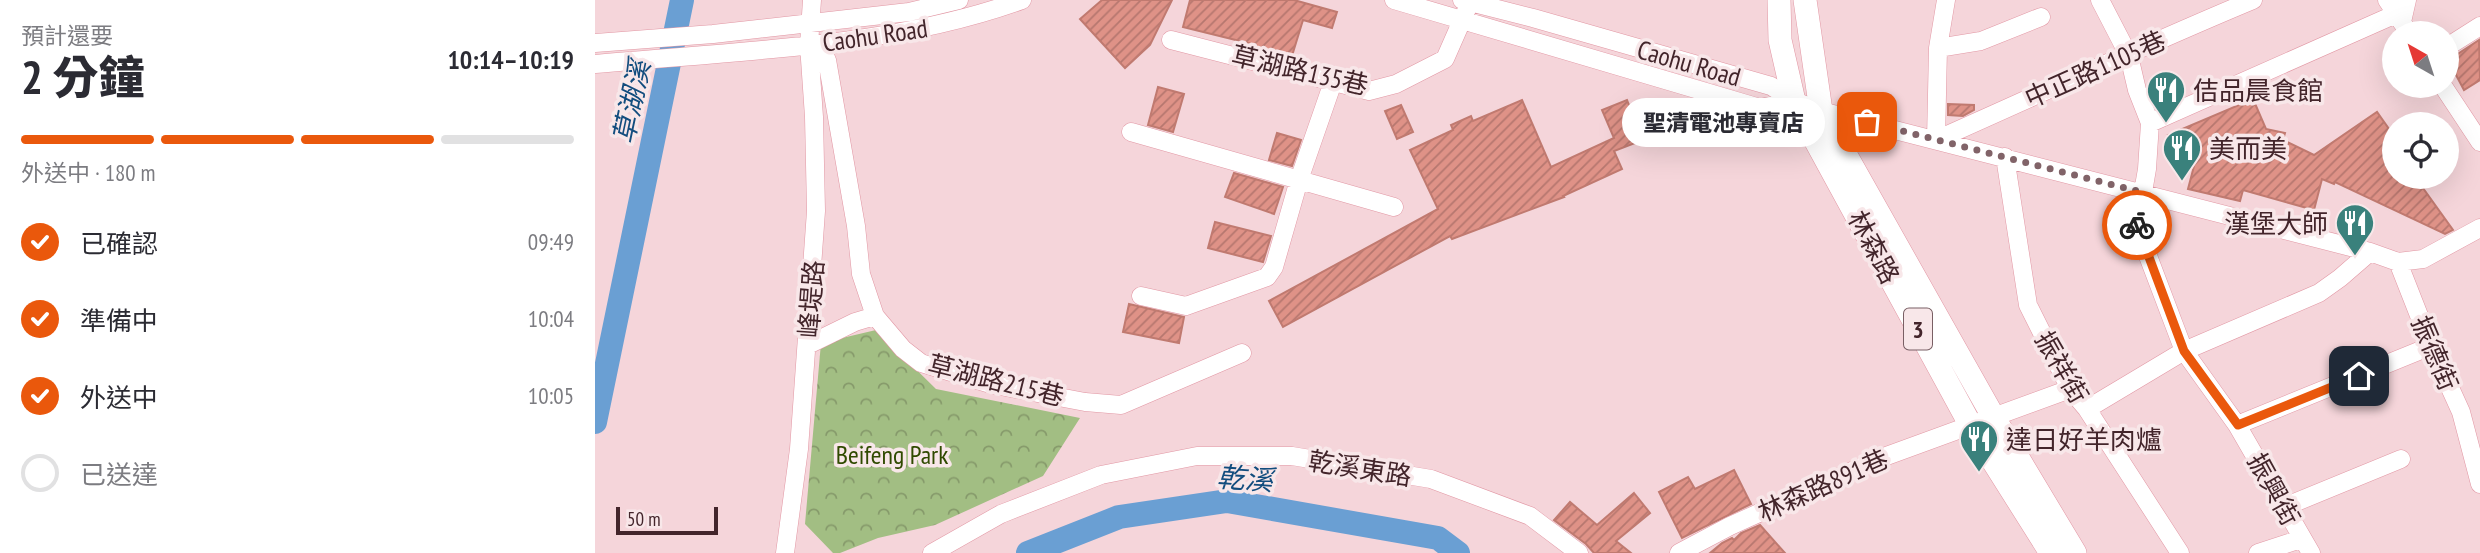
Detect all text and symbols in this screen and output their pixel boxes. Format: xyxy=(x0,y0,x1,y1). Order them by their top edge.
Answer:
street label: Caohu Road xyxy=(820,11,930,59)
text: 預計還要 xyxy=(21,21,113,50)
north arrow xyxy=(2382,21,2459,98)
map controls xyxy=(2382,21,2459,189)
street label: 中正路1105巷 xyxy=(2019,23,2171,115)
street label: Caohu Road xyxy=(1634,33,1744,93)
street label: 草湖路135巷 xyxy=(1229,38,1371,102)
text: 10:14–10:19 xyxy=(447,43,574,76)
text: 2 分鐘 xyxy=(21,47,144,107)
water label: 草湖溪 xyxy=(604,53,659,147)
restaurant icon: 佶品晨食館 xyxy=(2145,69,2187,124)
place label: 佶品晨食館 xyxy=(2193,74,2323,107)
pin xyxy=(1837,92,1897,152)
callout: 聖清電池專賣店 xyxy=(1622,97,1825,146)
icon: bag xyxy=(1848,103,1886,141)
text: 聖清電池專賣店 xyxy=(1643,108,1804,137)
button: locate xyxy=(2382,112,2459,189)
restaurant icon: 美而美 xyxy=(2161,127,2203,182)
place label: 美而美 xyxy=(2209,132,2287,165)
text: 外送中 · 180 m xyxy=(21,158,156,187)
courier xyxy=(2102,190,2172,260)
restaurant icon: 漢堡大師 xyxy=(2334,202,2376,257)
street label: 林森路 xyxy=(1841,205,1907,289)
icon: bike xyxy=(2118,206,2156,244)
place label: 漢堡大師 xyxy=(2224,207,2328,240)
icon: check xyxy=(21,223,59,261)
text: 已確認 xyxy=(80,227,158,260)
text: 09:49 xyxy=(528,227,574,256)
street label: 峰堤路 xyxy=(792,259,830,339)
icon: check xyxy=(21,300,59,338)
text: 準備中 xyxy=(80,304,158,337)
text: 10:04 xyxy=(528,304,574,333)
road number: 3 xyxy=(1904,308,1932,350)
street label: 振德街 xyxy=(2405,311,2465,395)
street label: 振祥街 xyxy=(2028,325,2096,409)
pin xyxy=(2329,346,2389,406)
street label: 草湖路215巷 xyxy=(925,347,1067,413)
icon: home xyxy=(2340,357,2378,395)
icon: check xyxy=(21,377,59,415)
text: 外送中 xyxy=(80,381,158,414)
text: 10:05 xyxy=(528,381,574,410)
restaurant icon: 達日好羊肉爐 xyxy=(1958,418,2000,473)
place label: 達日好羊肉爐 xyxy=(2006,423,2162,456)
park label: Beifeng Park xyxy=(836,438,948,471)
street label: 林森路891巷 xyxy=(1753,442,1893,528)
street label: 乾溪東路 xyxy=(1306,444,1414,492)
street label: 振興街 xyxy=(2241,447,2307,531)
text: 已送達 xyxy=(80,458,158,491)
water label: 乾溪 xyxy=(1216,458,1278,499)
scale bar xyxy=(616,504,717,536)
text: 50 m xyxy=(627,507,661,531)

